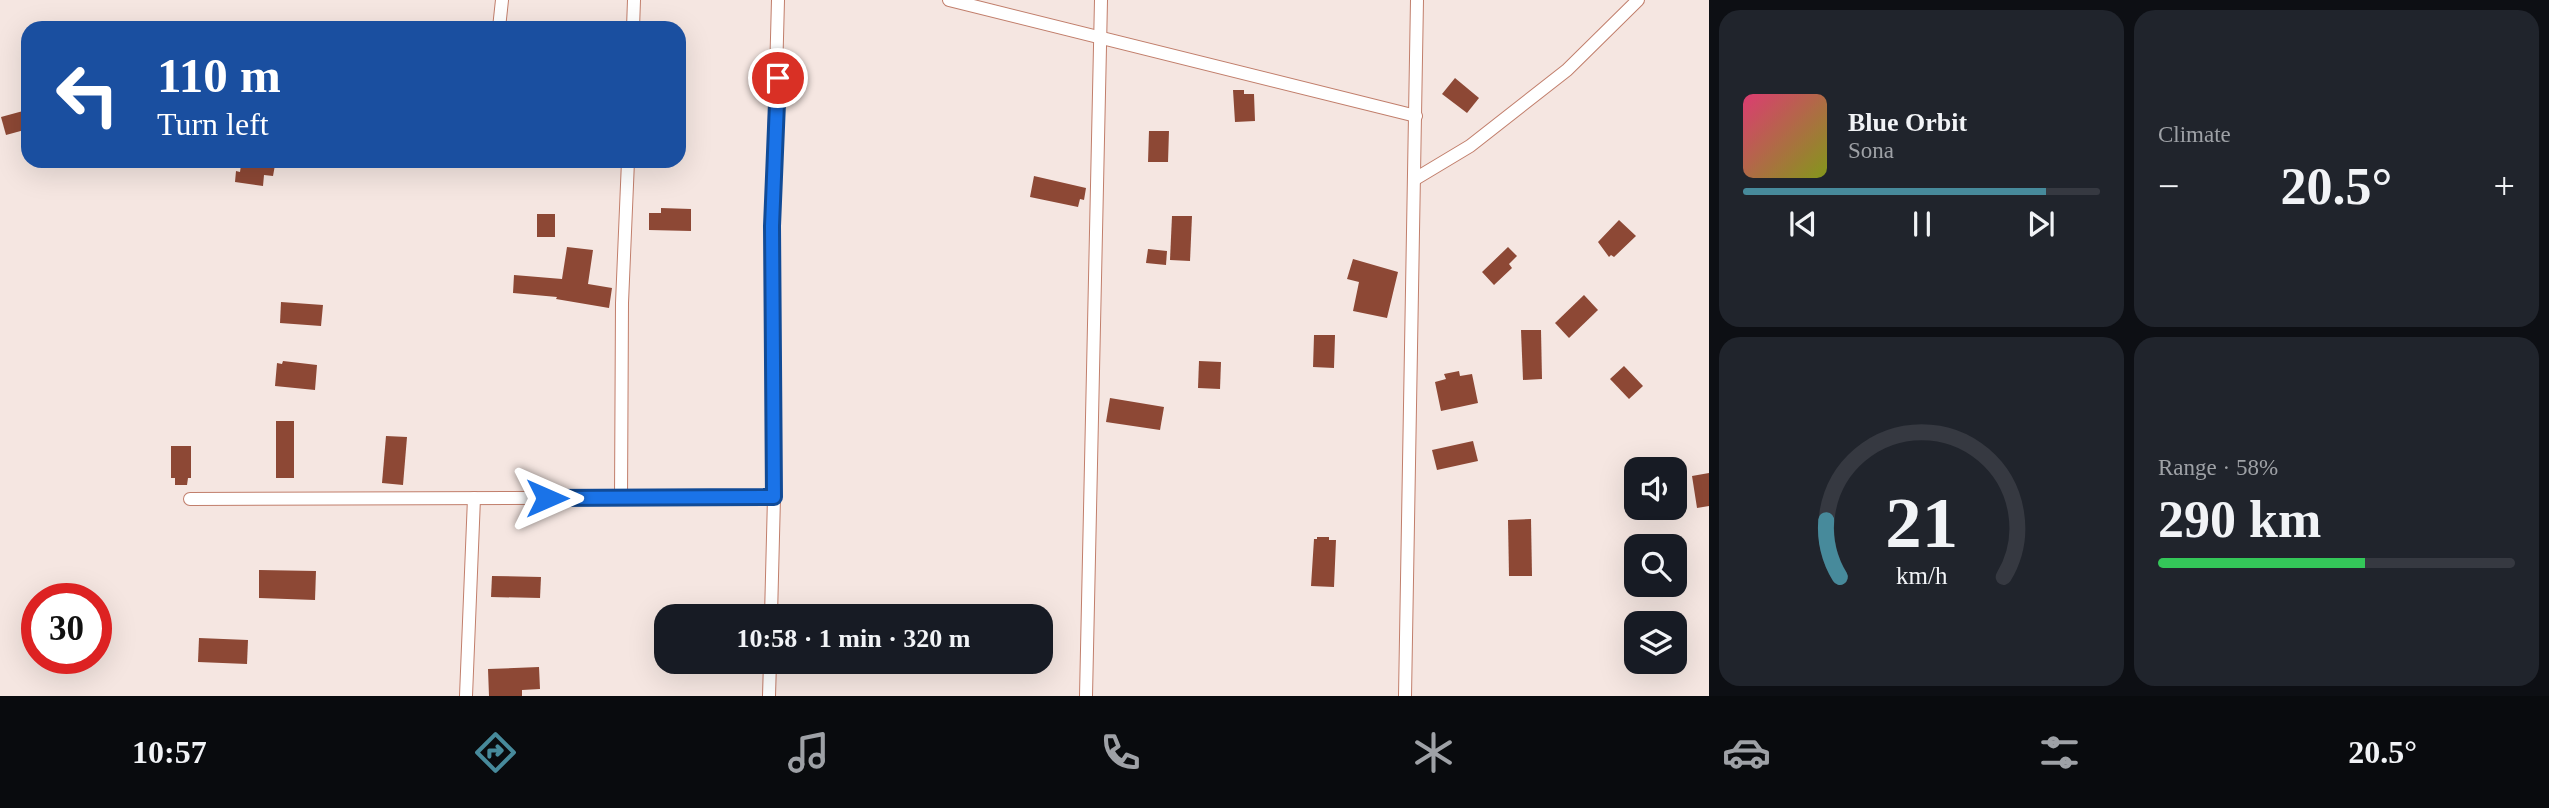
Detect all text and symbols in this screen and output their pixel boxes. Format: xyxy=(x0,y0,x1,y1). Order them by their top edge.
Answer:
text: 110 m xyxy=(157,48,281,103)
pin xyxy=(748,48,808,108)
icon: left xyxy=(42,49,133,140)
icon: arrive xyxy=(759,59,797,97)
text: Turn left xyxy=(157,106,269,142)
text: Blue Orbit xyxy=(1848,108,1967,137)
text: Climate xyxy=(2158,122,2231,147)
text: Sona xyxy=(1848,138,1894,163)
text: 20.5° xyxy=(2281,158,2392,215)
text: − xyxy=(2158,165,2179,207)
text: + xyxy=(2494,165,2515,207)
icon: previous xyxy=(1784,205,1822,243)
icon: pause xyxy=(1903,205,1941,243)
icon: next xyxy=(2022,205,2060,243)
text: Range · 58% xyxy=(2158,455,2278,480)
map controls xyxy=(1624,457,1687,674)
button: sound xyxy=(1624,457,1687,520)
position arrow xyxy=(510,461,584,535)
text: 21 xyxy=(1885,483,1958,564)
text: 290 km xyxy=(2158,491,2321,548)
button: search xyxy=(1624,534,1687,597)
text: km/h xyxy=(1896,562,1948,589)
speed limit sign: 30 xyxy=(21,583,112,674)
button: layers xyxy=(1624,611,1687,674)
text: 10:58 · 1 min · 320 m xyxy=(737,624,971,653)
icon: directions xyxy=(471,728,520,777)
icon: music xyxy=(784,728,833,777)
icon: phone xyxy=(1096,728,1145,777)
icon: climate xyxy=(1409,728,1458,777)
icon: car xyxy=(1722,728,1771,777)
icon: filters xyxy=(2035,728,2084,777)
text: 10:57 xyxy=(132,734,207,770)
text: 20.5° xyxy=(2348,734,2417,770)

